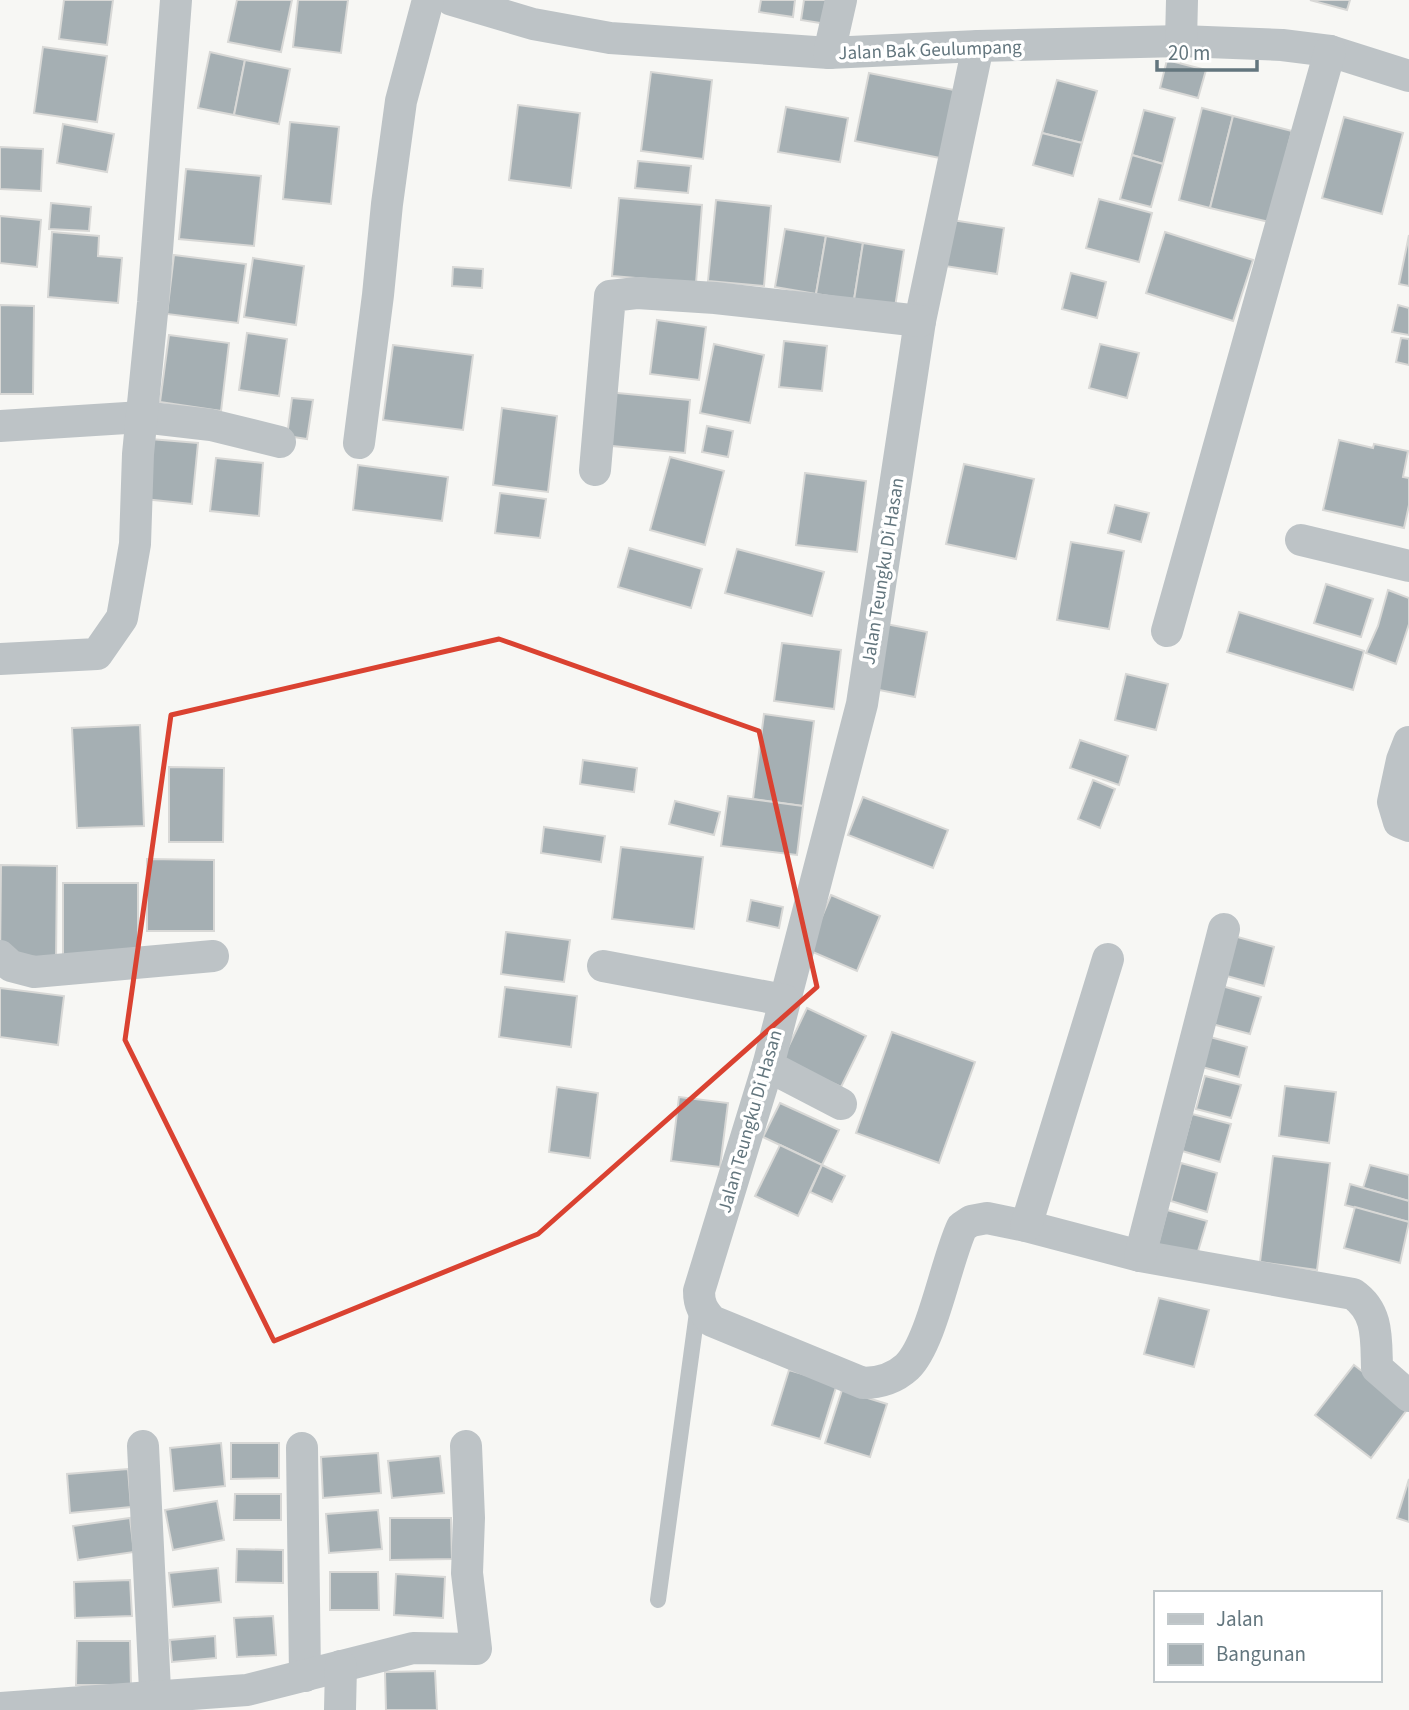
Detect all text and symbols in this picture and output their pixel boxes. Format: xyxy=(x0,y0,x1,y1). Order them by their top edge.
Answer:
scale bar xyxy=(1157,28,1257,72)
street label: Jalan Bak Geulumpang xyxy=(838,34,1023,67)
text: 20 m xyxy=(1168,38,1210,68)
street label: Jalan Teungku Di Hasan xyxy=(855,476,912,667)
street label: Jalan Teungku Di Hasan xyxy=(711,1027,790,1216)
legend xyxy=(1154,1591,1381,1682)
text: Jalan xyxy=(1216,1604,1264,1634)
text: Bangunan xyxy=(1216,1639,1306,1669)

